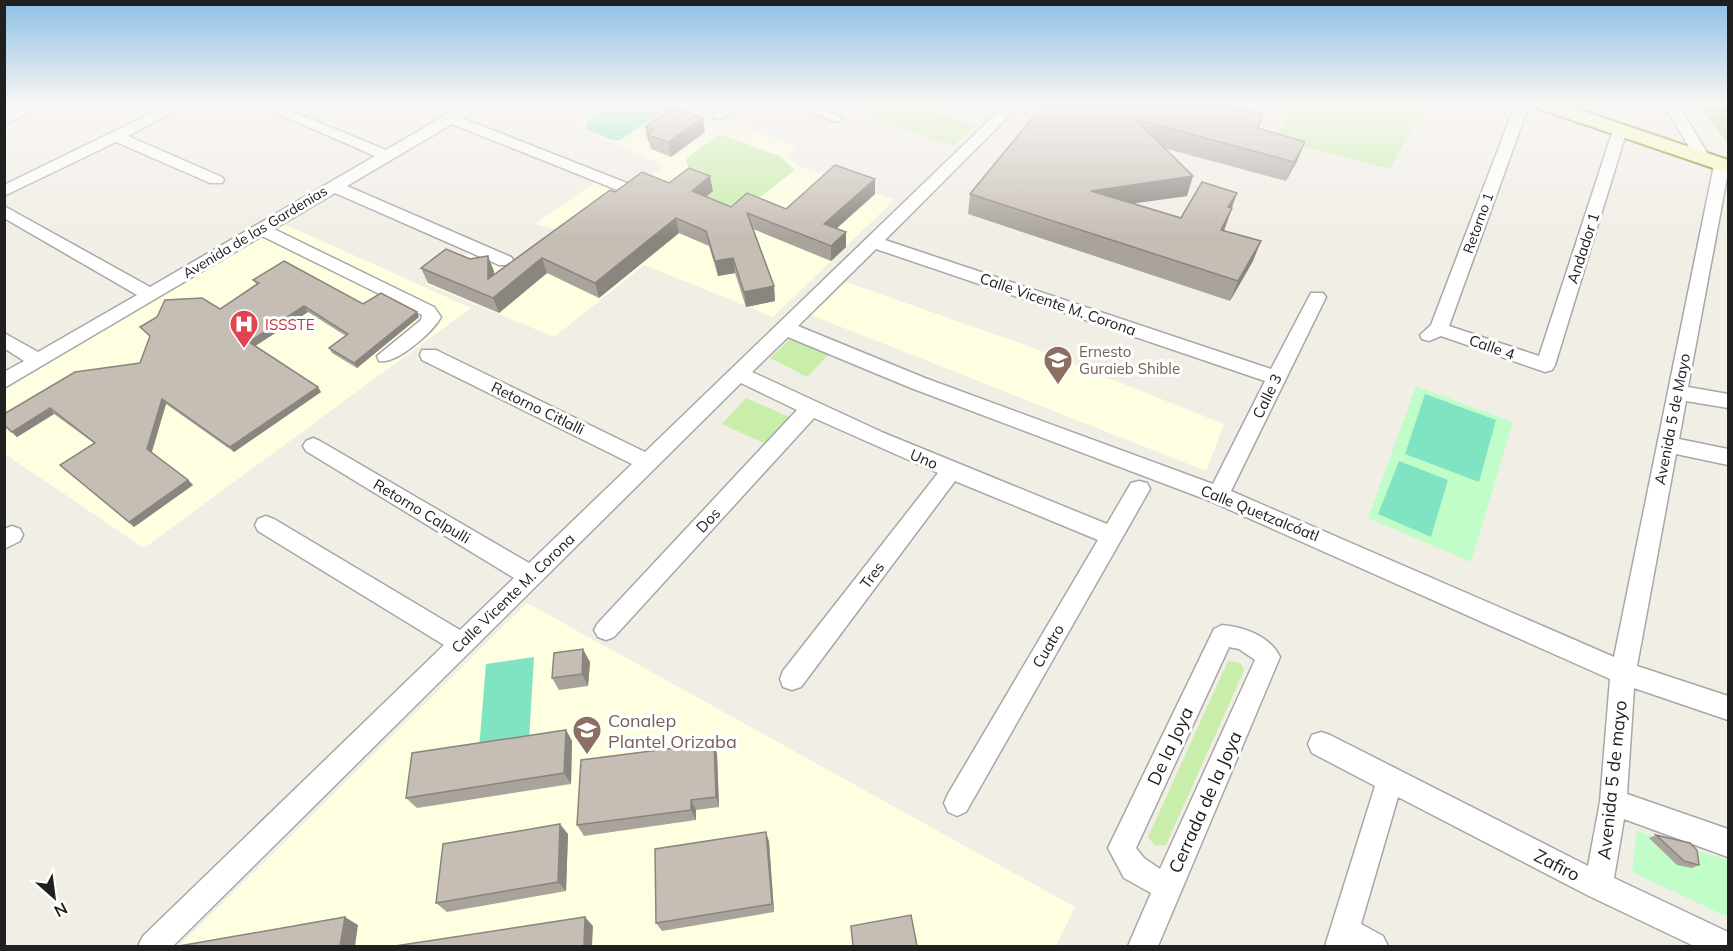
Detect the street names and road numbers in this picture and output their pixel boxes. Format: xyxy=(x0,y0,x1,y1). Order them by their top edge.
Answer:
street label: Avenida de las Gardenias xyxy=(179,182,331,282)
street label: Retorno 1 xyxy=(1459,190,1497,256)
street label: Andador 1 xyxy=(1563,210,1603,286)
street label: Calle Vicente M. Corona xyxy=(977,268,1139,340)
street label: Calle 4 xyxy=(1467,330,1517,364)
street label: Avenida 5 de Mayo xyxy=(1650,352,1694,486)
street label: Calle 3 xyxy=(1248,371,1286,421)
street label: Retorno Citlalli xyxy=(488,377,588,439)
street label: Uno xyxy=(907,445,941,473)
street label: Retorno Calpulli xyxy=(370,475,474,547)
street label: Calle Quetzalcóatl xyxy=(1198,481,1322,545)
street label: Dos xyxy=(692,504,724,536)
street label: Calle Vicente M. Corona xyxy=(447,529,579,657)
street label: Tres xyxy=(856,558,888,592)
street label: Cuatro xyxy=(1028,621,1068,671)
street label: Avenida 5 de mayo xyxy=(1592,699,1632,861)
street label: De la Joya xyxy=(1142,703,1198,789)
street label: Cerrada de la Joya xyxy=(1163,727,1247,877)
street label: Zafiro xyxy=(1530,844,1584,886)

